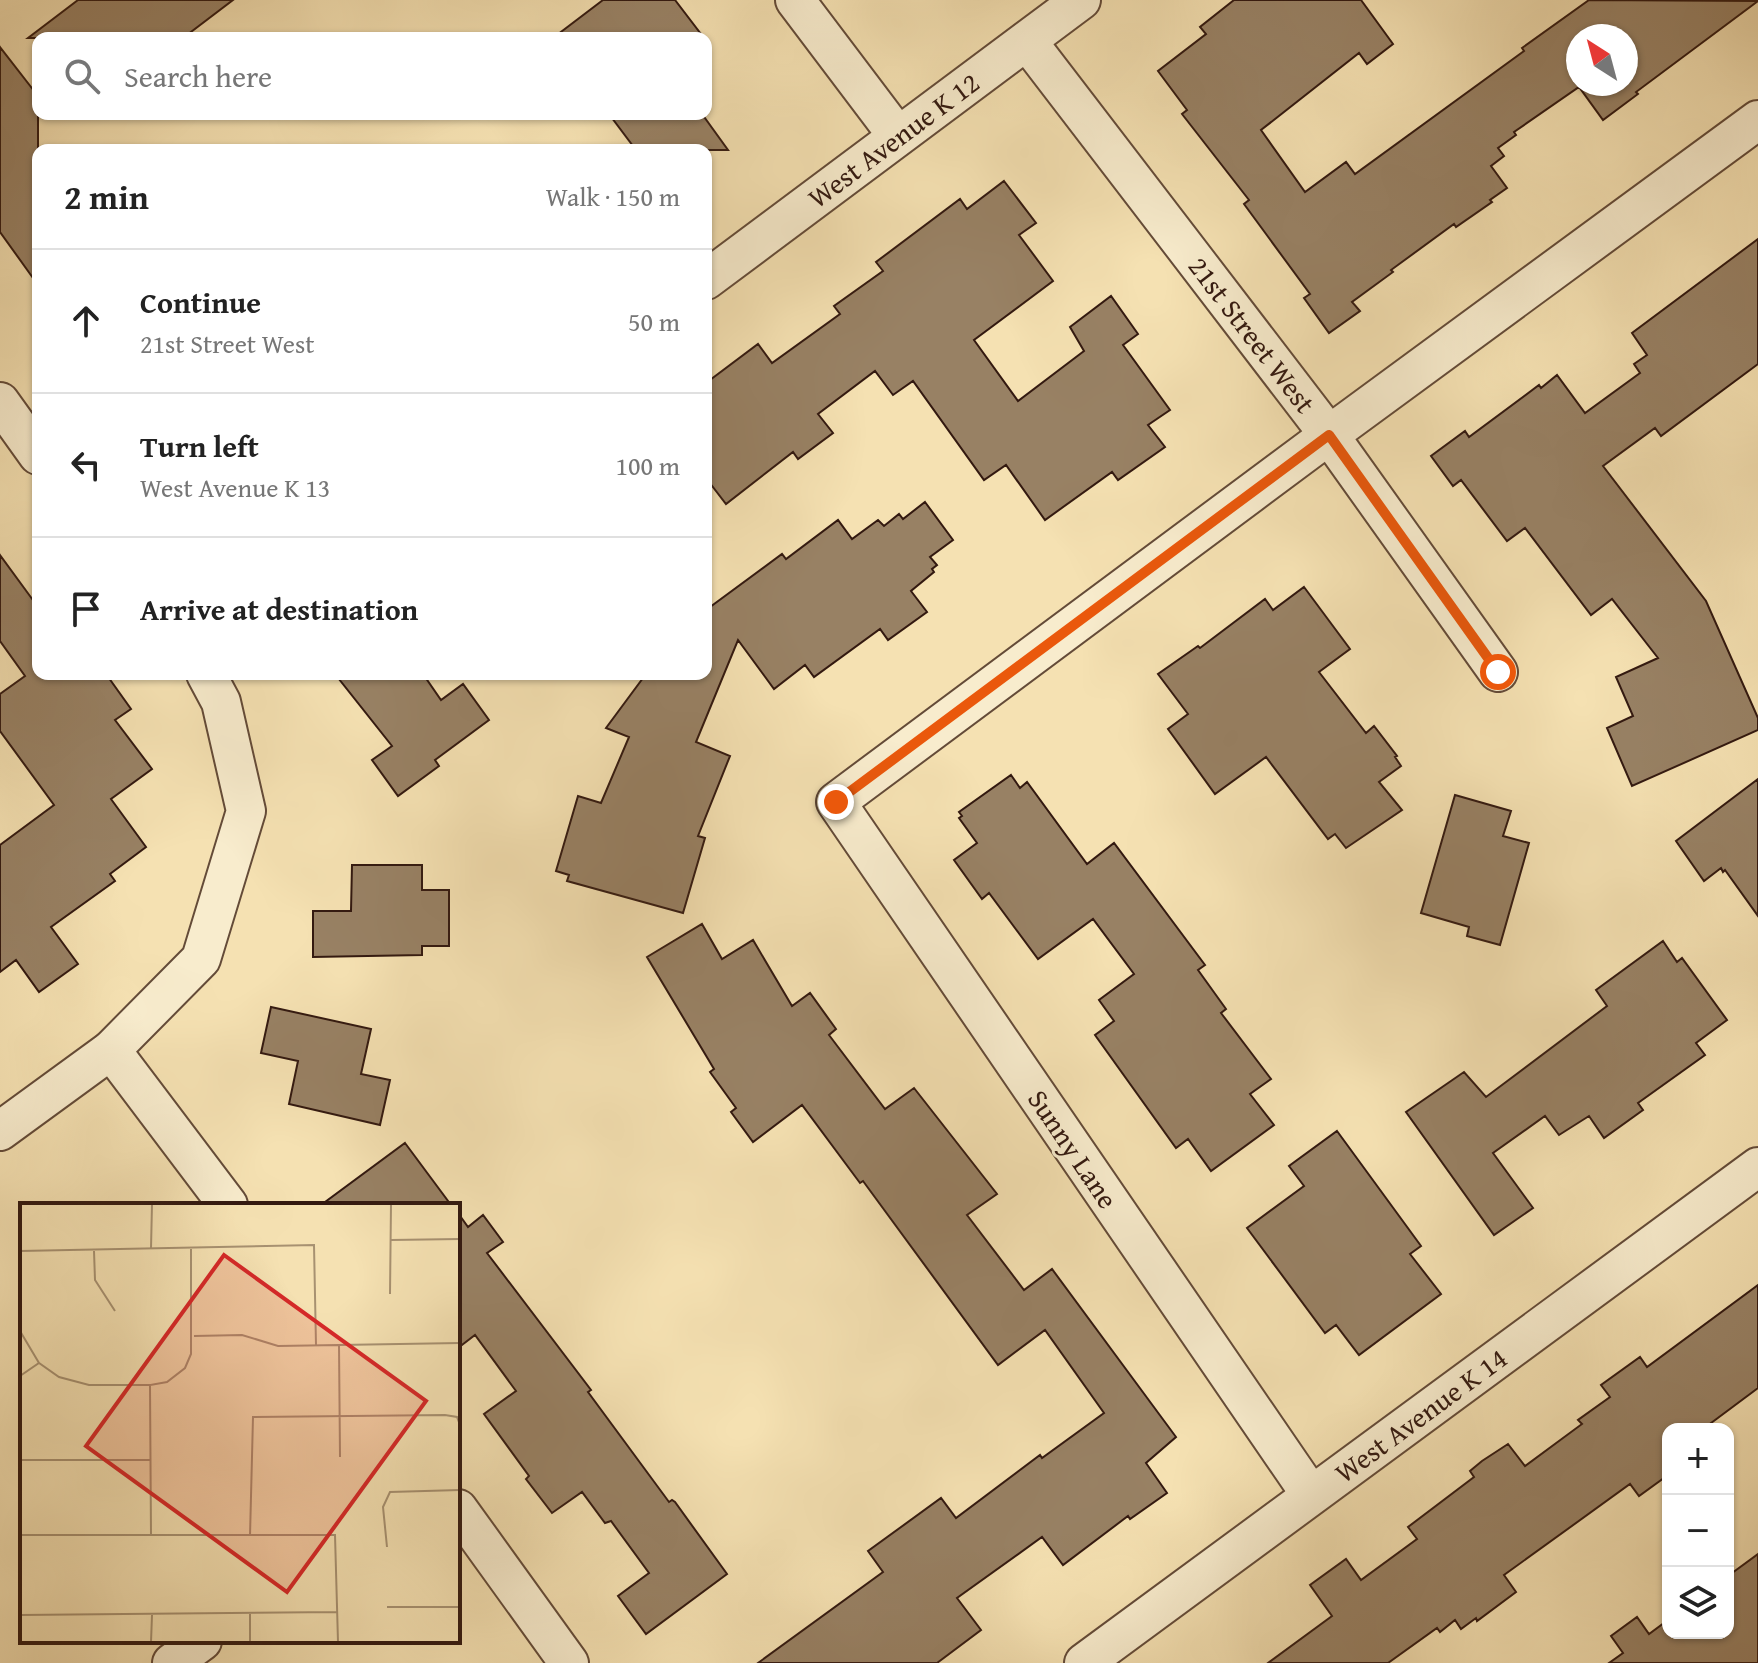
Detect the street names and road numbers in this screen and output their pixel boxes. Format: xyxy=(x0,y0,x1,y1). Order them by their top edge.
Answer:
street label: West Avenue K 12 xyxy=(799,62,988,217)
street label: 21st Street West xyxy=(1179,247,1326,422)
street label: Sunny Lane xyxy=(1018,1081,1128,1217)
street label: West Avenue K 14 xyxy=(1326,1338,1515,1492)

